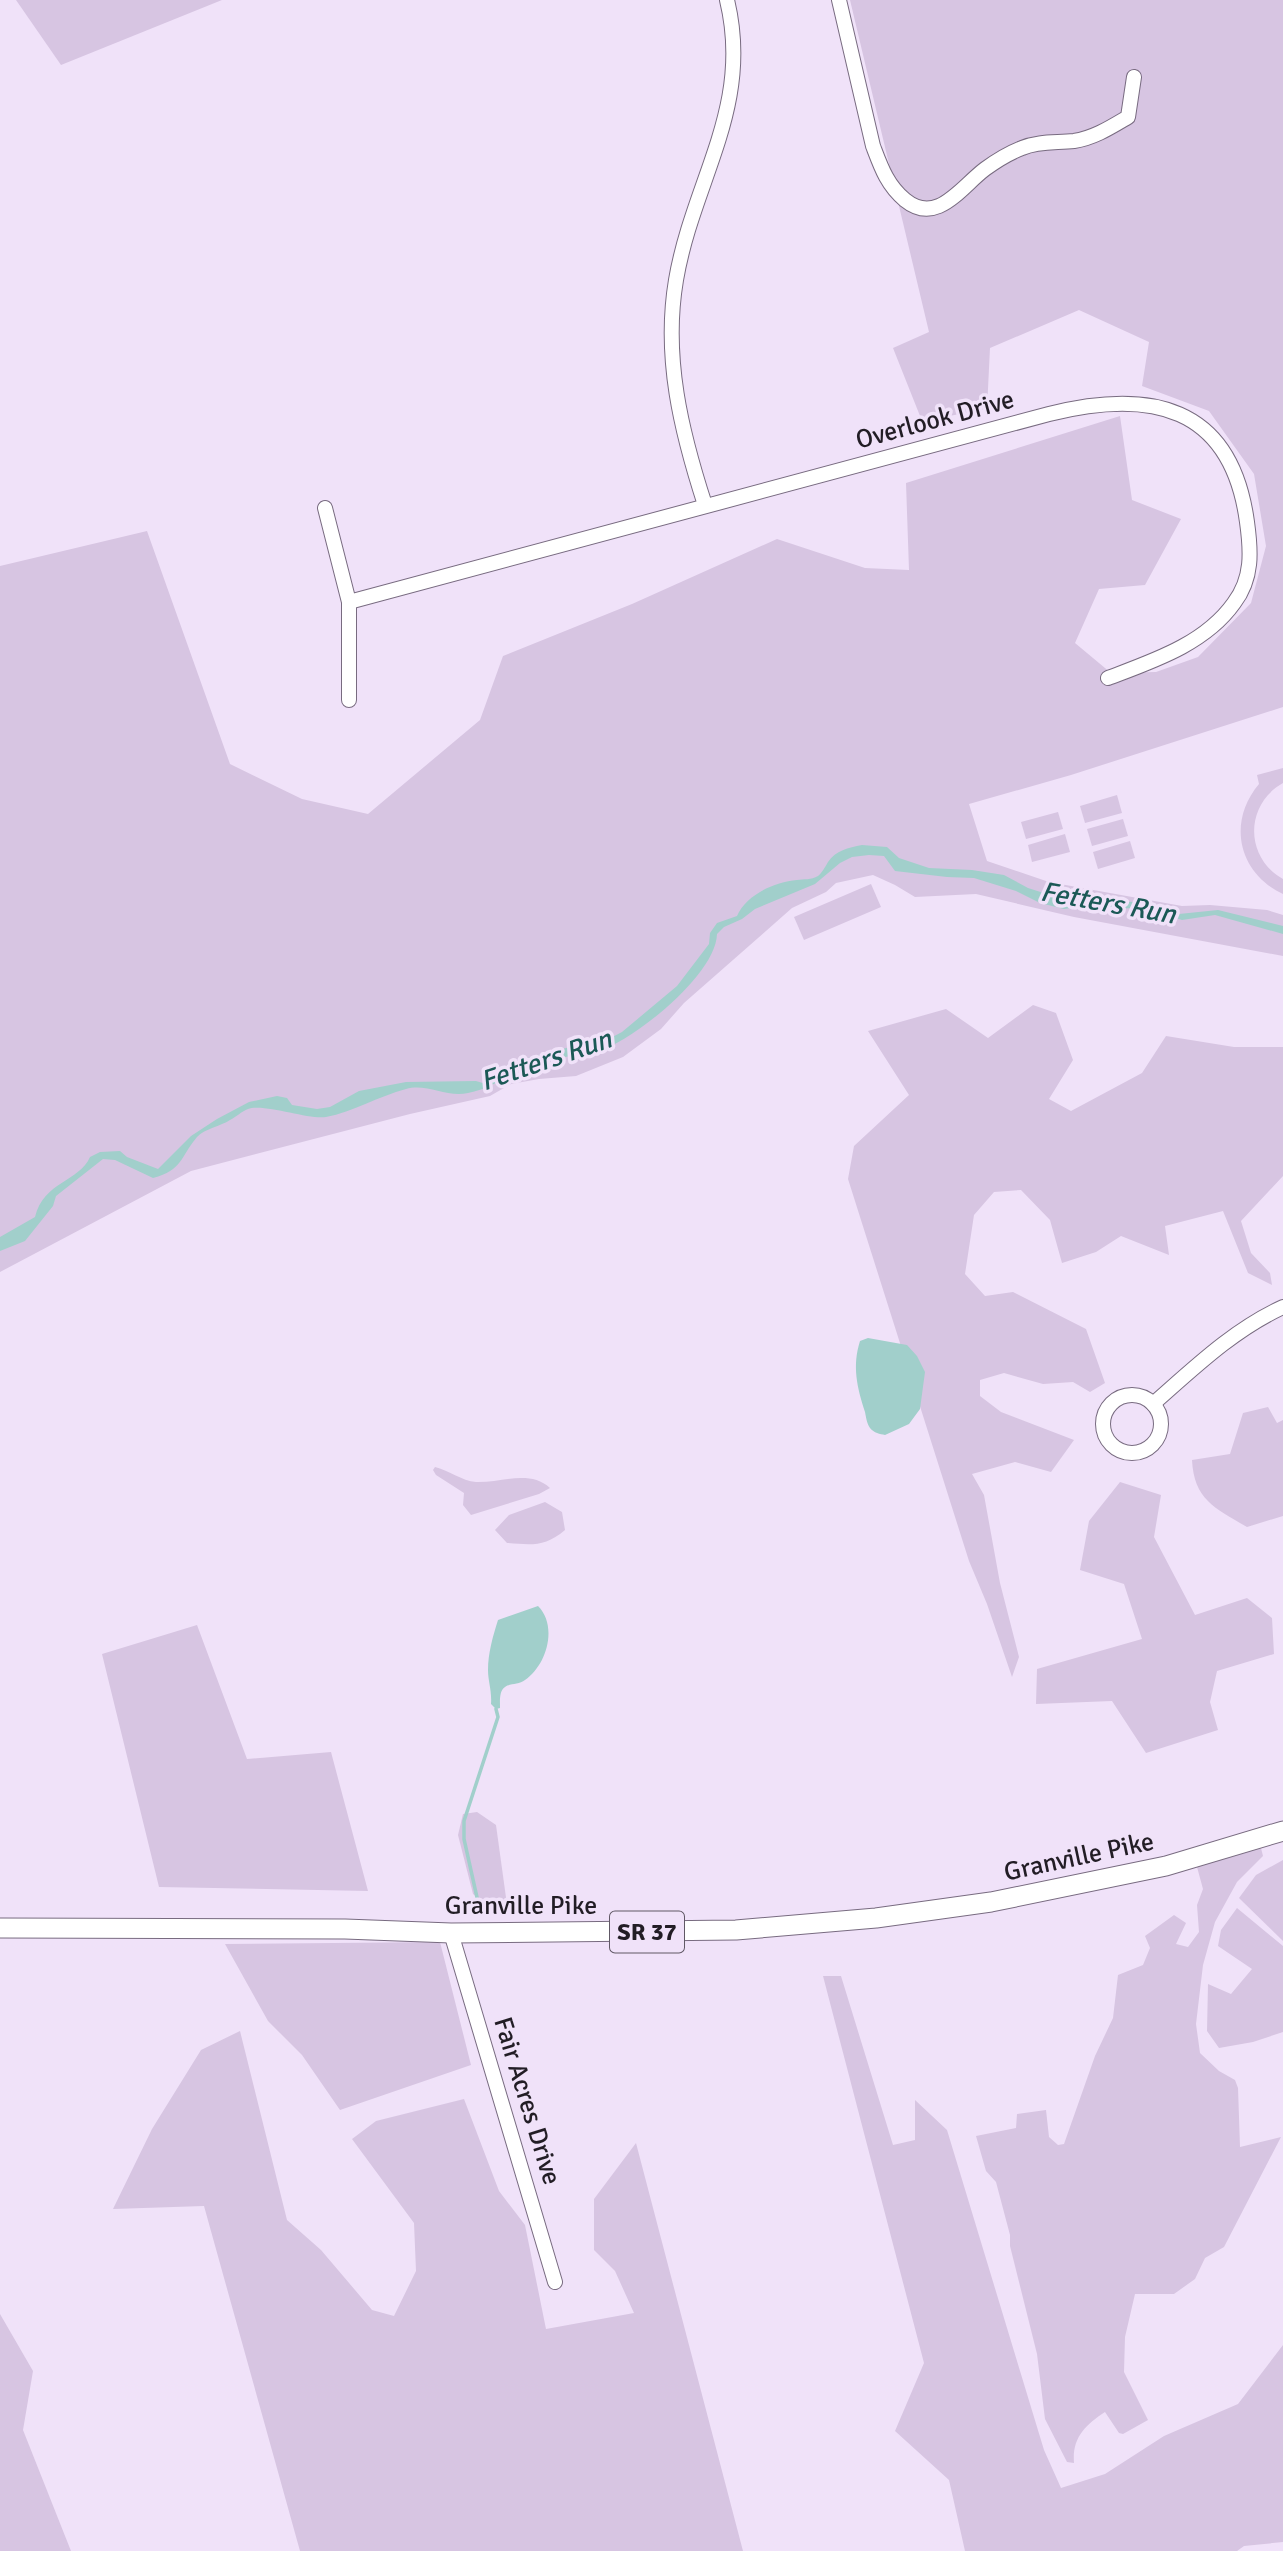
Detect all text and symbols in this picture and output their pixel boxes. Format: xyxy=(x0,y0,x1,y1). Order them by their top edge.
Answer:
street label: Overlook Drive xyxy=(852,384,1018,456)
water label: Fetters Run xyxy=(1038,874,1179,932)
water label: Fetters Run xyxy=(476,1021,617,1098)
street label: Granville Pike xyxy=(1001,1826,1157,1888)
street label: Granville Pike xyxy=(445,1890,597,1922)
road number: SR 37 xyxy=(610,1912,684,1952)
street label: Fair Acres Drive xyxy=(486,2013,568,2189)

